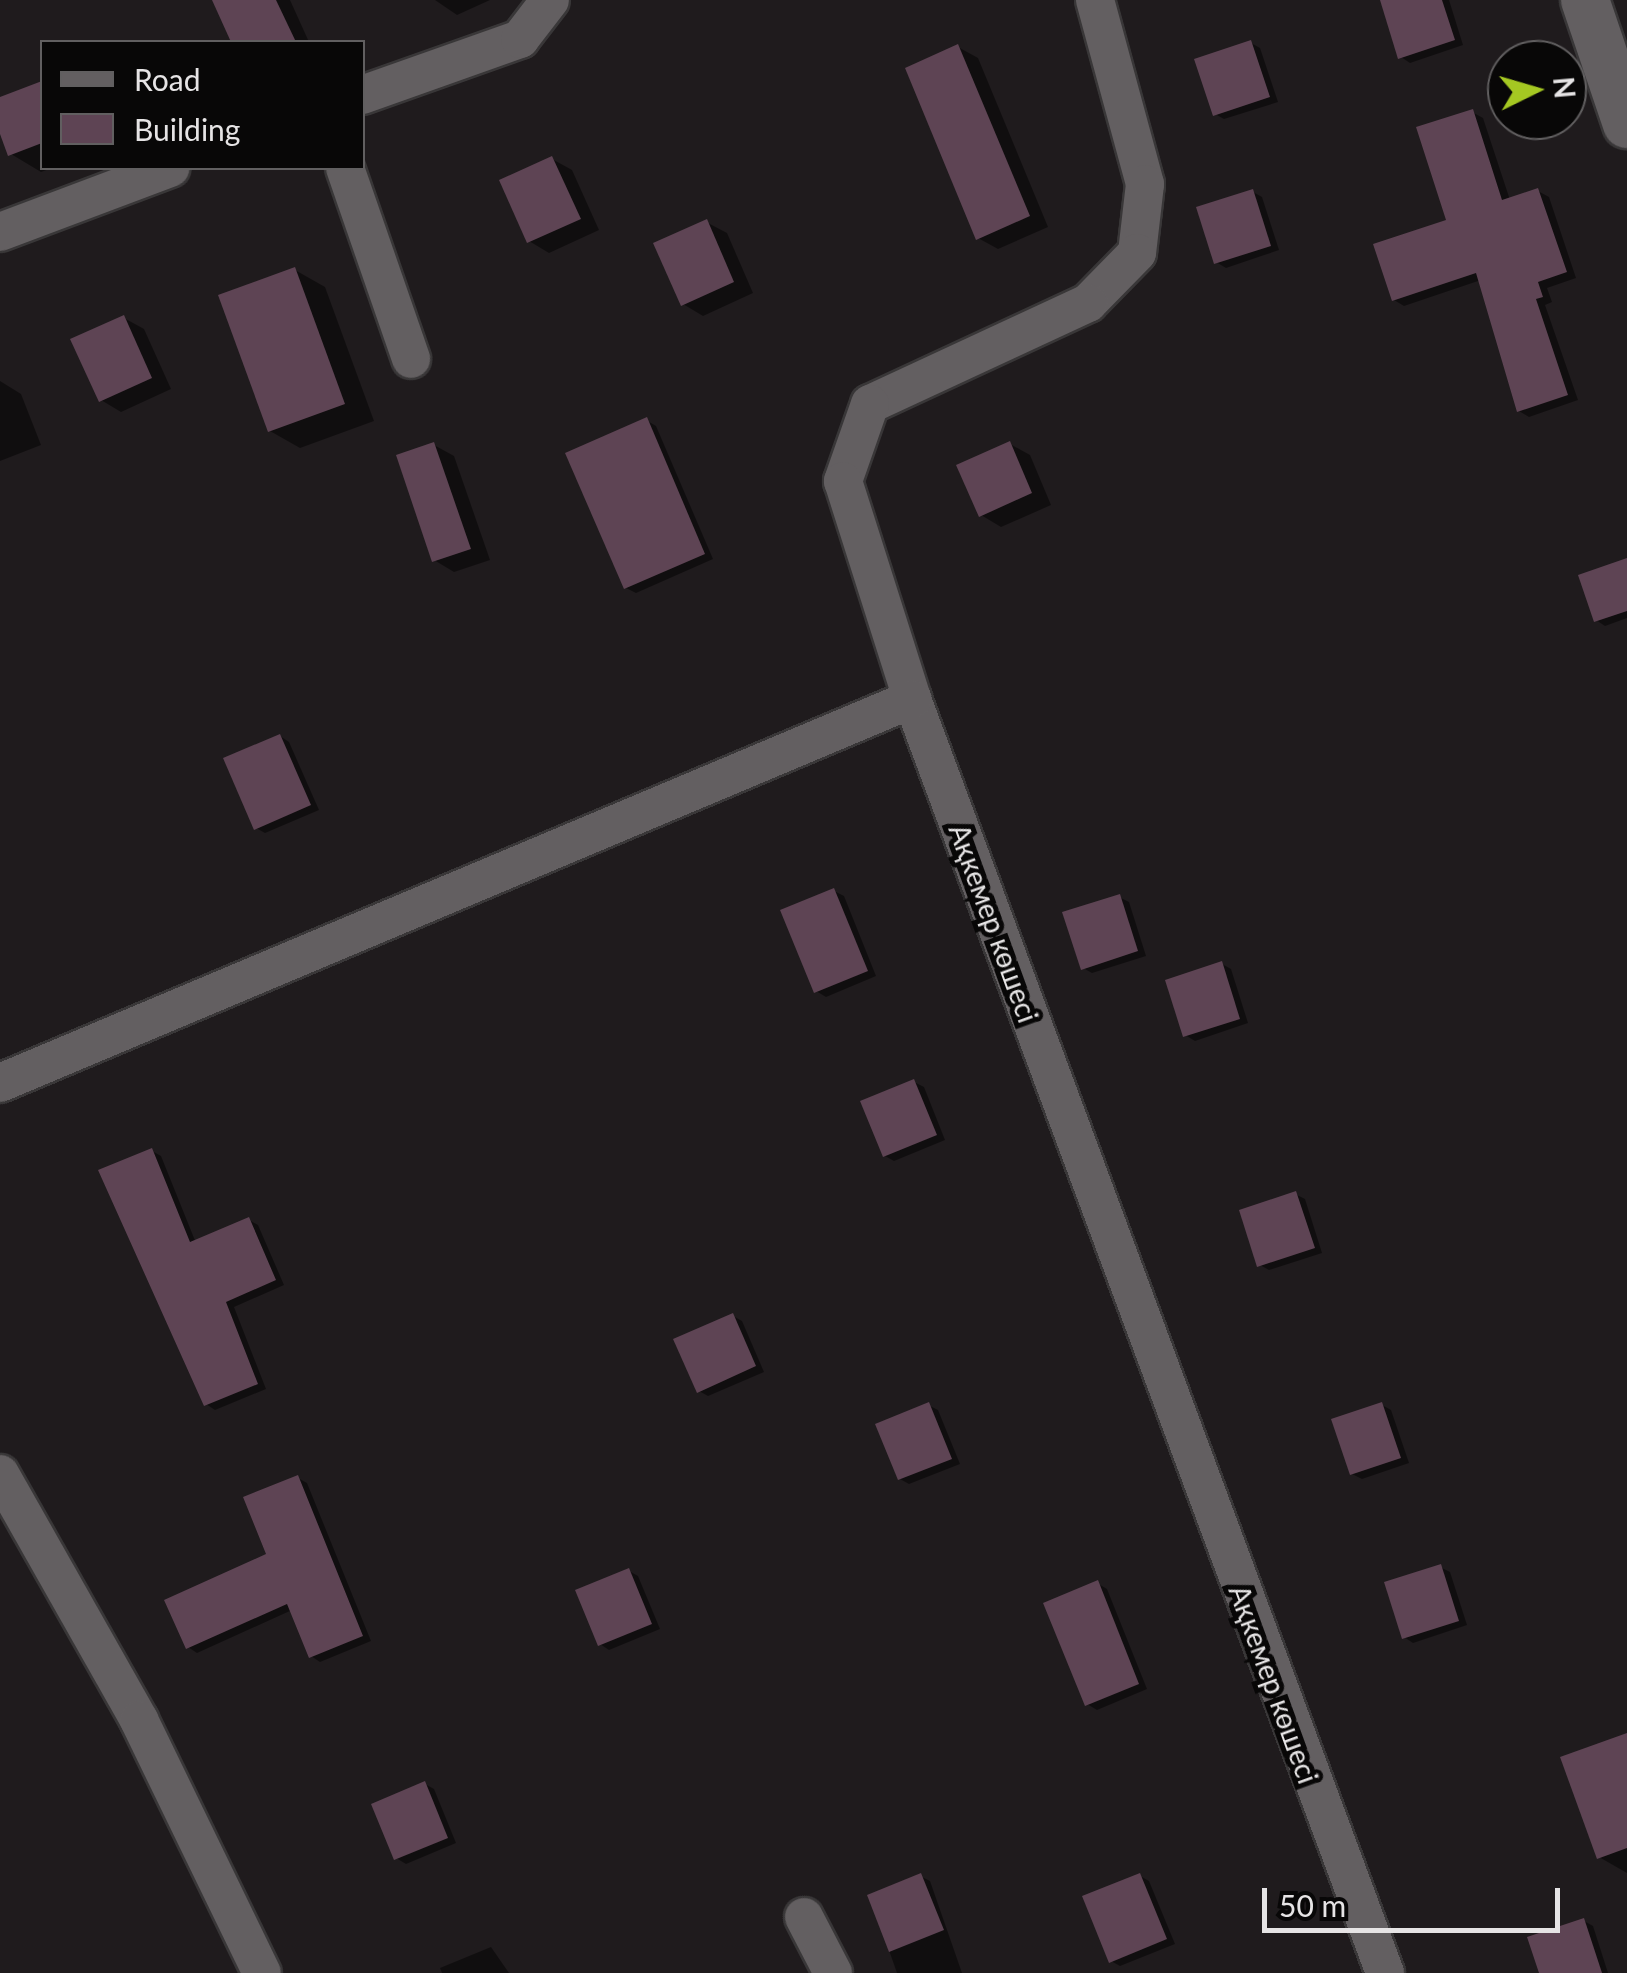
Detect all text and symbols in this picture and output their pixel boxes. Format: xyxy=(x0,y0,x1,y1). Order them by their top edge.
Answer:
legend xyxy=(40,40,365,170)
north arrow xyxy=(1487,40,1587,140)
text: Road xyxy=(134,61,201,97)
text: N xyxy=(1547,75,1583,100)
text: Building xyxy=(134,111,240,147)
street label: Ақкемер көшесі xyxy=(943,819,1045,1027)
street label: Ақкемер көшесі xyxy=(1223,1580,1325,1788)
scale bar xyxy=(1267,1868,1564,1930)
text: 50 m xyxy=(1279,1887,1346,1923)

